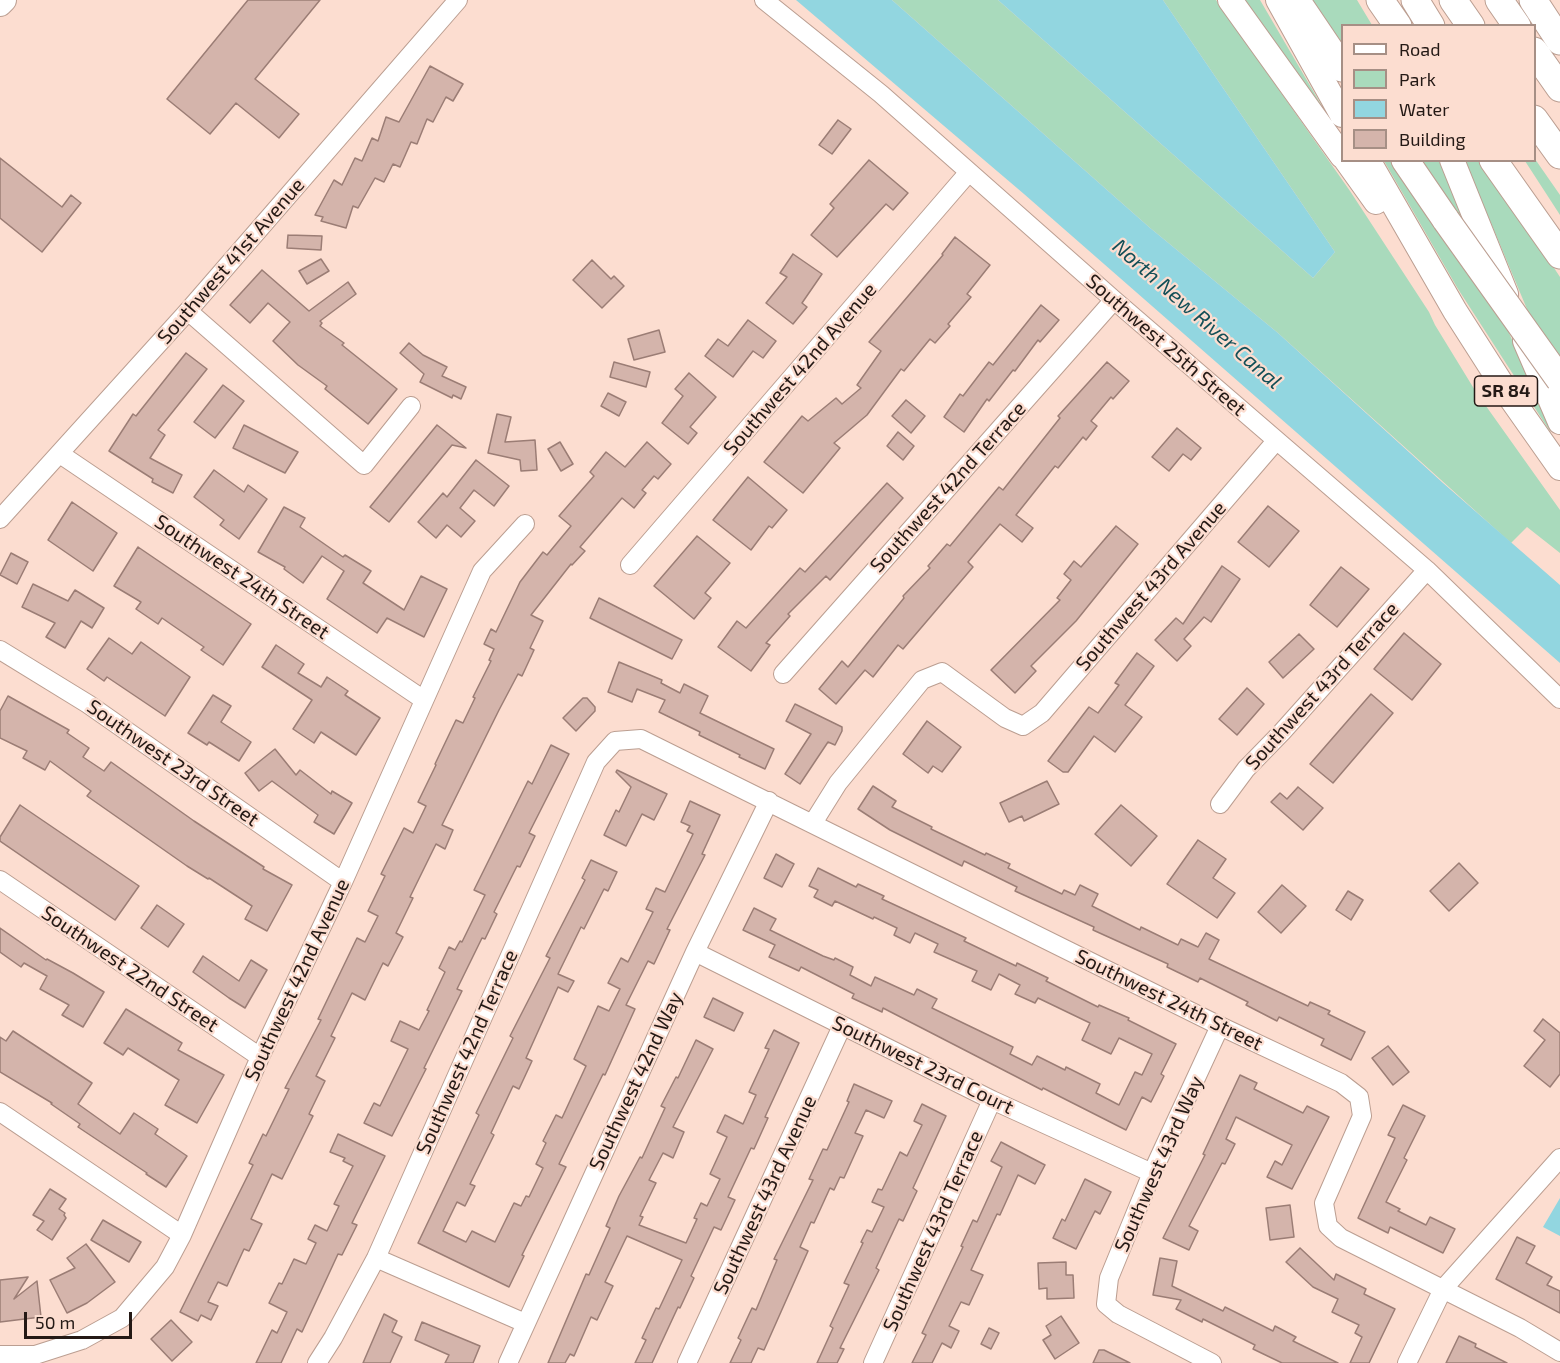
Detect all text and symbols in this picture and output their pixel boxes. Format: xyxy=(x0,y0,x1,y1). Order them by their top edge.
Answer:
legend xyxy=(1341,24,1536,162)
text: Road xyxy=(1399,38,1440,60)
text: Park xyxy=(1399,68,1436,90)
text: Water xyxy=(1399,98,1449,120)
text: Building xyxy=(1399,128,1466,150)
street label: Southwest 41st Avenue xyxy=(152,173,310,349)
water label: North New River Canal xyxy=(1107,234,1287,394)
street label: Southwest 25th Street xyxy=(1081,269,1251,421)
street label: Southwest 42nd Avenue xyxy=(719,278,881,460)
road number: SR 84 xyxy=(1474,376,1538,406)
street label: Southwest 42nd Terrace xyxy=(865,397,1031,577)
street label: Southwest 43rd Avenue xyxy=(1071,496,1231,676)
street label: Southwest 24th Street xyxy=(150,510,334,644)
street label: Southwest 43rd Terrace xyxy=(1240,597,1404,775)
street label: Southwest 23rd Street xyxy=(82,695,264,831)
street label: Southwest 42nd Avenue xyxy=(239,875,355,1085)
street label: Southwest 22nd Street xyxy=(37,901,223,1037)
street label: Southwest 24th Street xyxy=(1071,944,1267,1056)
street label: Southwest 42nd Terrace xyxy=(411,946,523,1158)
street label: Southwest 42nd Way xyxy=(584,988,688,1174)
street label: Southwest 23rd Court xyxy=(829,1011,1017,1119)
street label: Southwest 43rd Way xyxy=(1109,1072,1209,1256)
street label: Southwest 43rd Avenue xyxy=(708,1092,822,1298)
street label: Southwest 43rd Terrace xyxy=(878,1127,988,1335)
scale bar xyxy=(27,1300,135,1338)
text: 50 m xyxy=(35,1311,75,1333)

